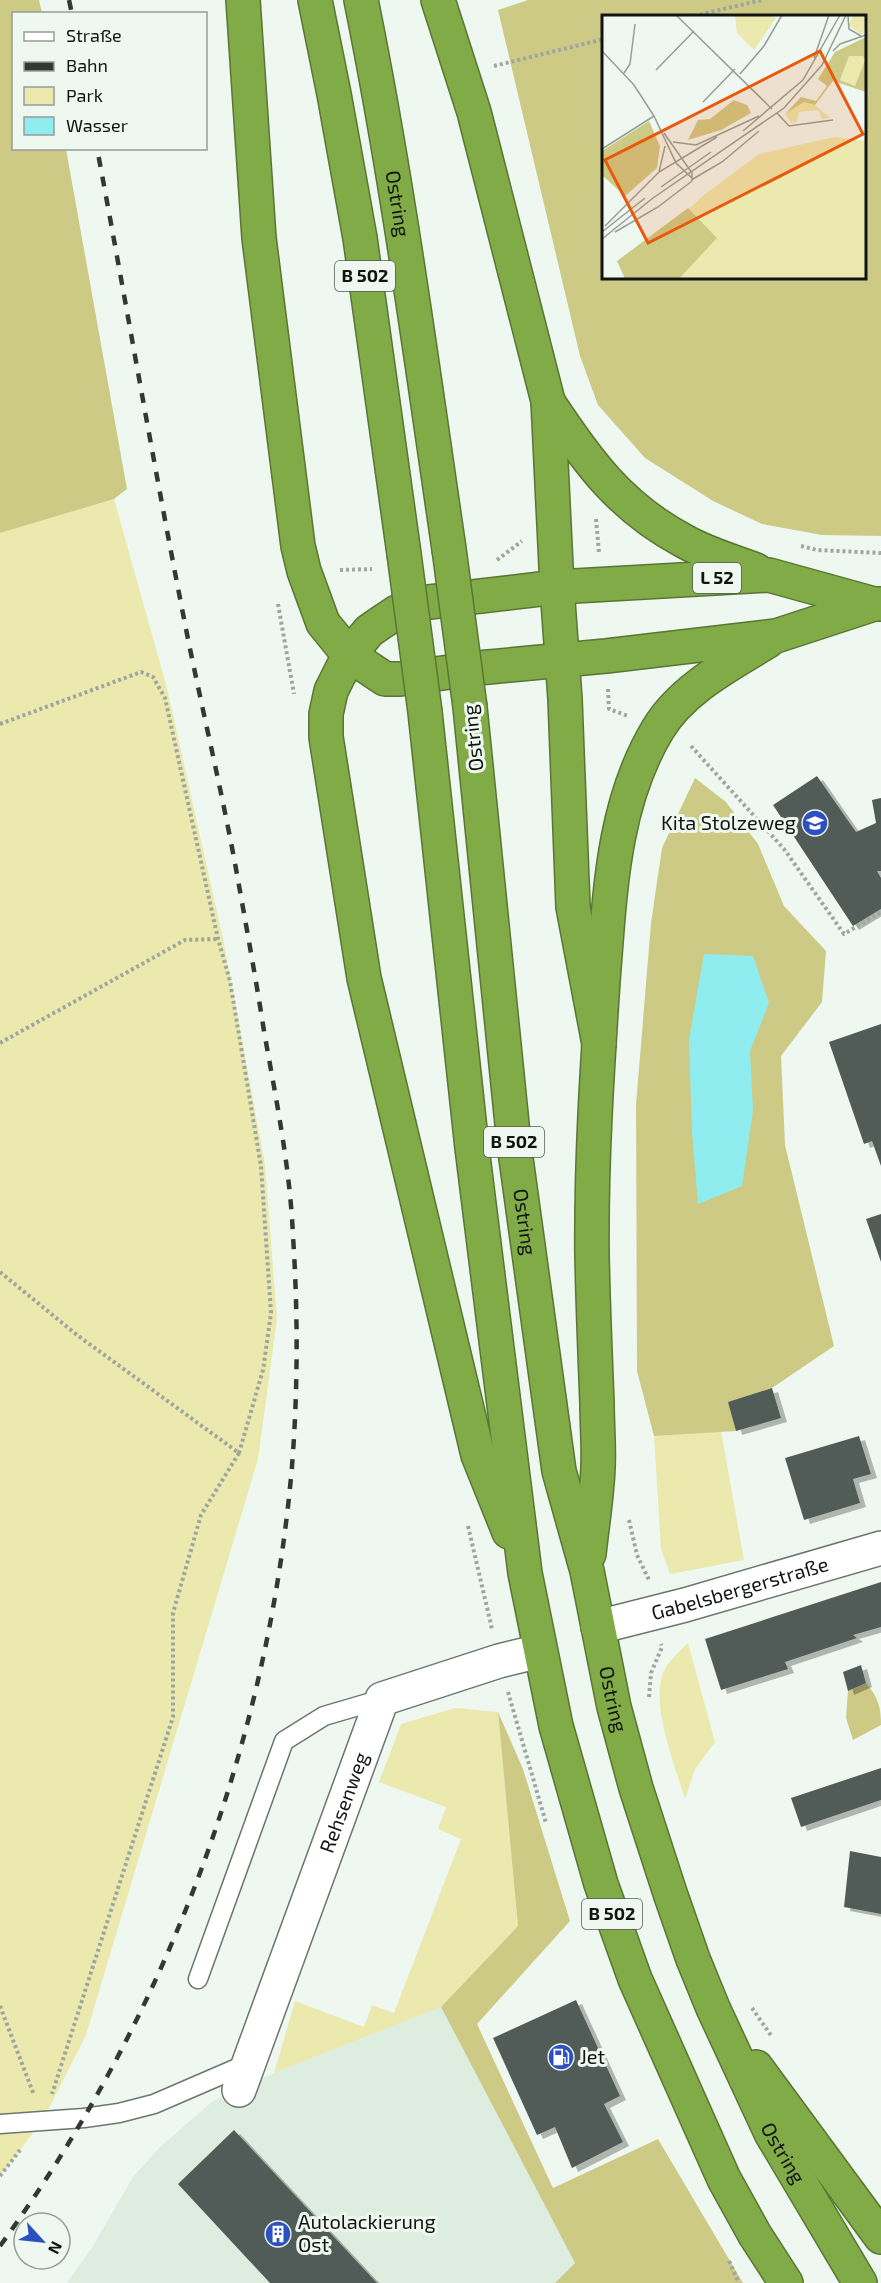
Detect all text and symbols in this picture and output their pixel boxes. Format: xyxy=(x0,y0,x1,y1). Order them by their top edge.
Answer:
legend xyxy=(12,12,207,150)
inset map xyxy=(602,15,866,279)
text: Straße xyxy=(66,24,122,46)
text: Bahn xyxy=(66,54,108,76)
text: Park xyxy=(66,84,103,106)
text: Wasser xyxy=(66,114,128,136)
street label: Ostring xyxy=(381,169,416,238)
road number: B 502 xyxy=(335,261,395,291)
road number: L 52 xyxy=(693,563,741,593)
street label: Ostring xyxy=(457,704,487,773)
school or university icon: Kita Stolzeweg xyxy=(800,808,830,838)
place label: Kita Stolzeweg xyxy=(661,810,796,834)
road number: B 502 xyxy=(484,1127,544,1157)
street label: Ostring xyxy=(509,1187,542,1257)
street label: Gabelsbergerstraße xyxy=(649,1551,831,1624)
street label: Ostring xyxy=(595,1664,633,1735)
street label: Rehsenweg xyxy=(314,1749,373,1856)
road number: B 502 xyxy=(582,1899,642,1929)
fuel station icon: Jet xyxy=(546,2042,576,2072)
place label: Jet xyxy=(580,2044,606,2068)
street label: Ostring xyxy=(757,2118,811,2187)
place label: Autolackierung Ost xyxy=(298,2209,436,2256)
north arrow xyxy=(12,2211,72,2271)
building icon: Autolackierung Ost xyxy=(263,2219,293,2249)
text: N xyxy=(45,2239,67,2258)

